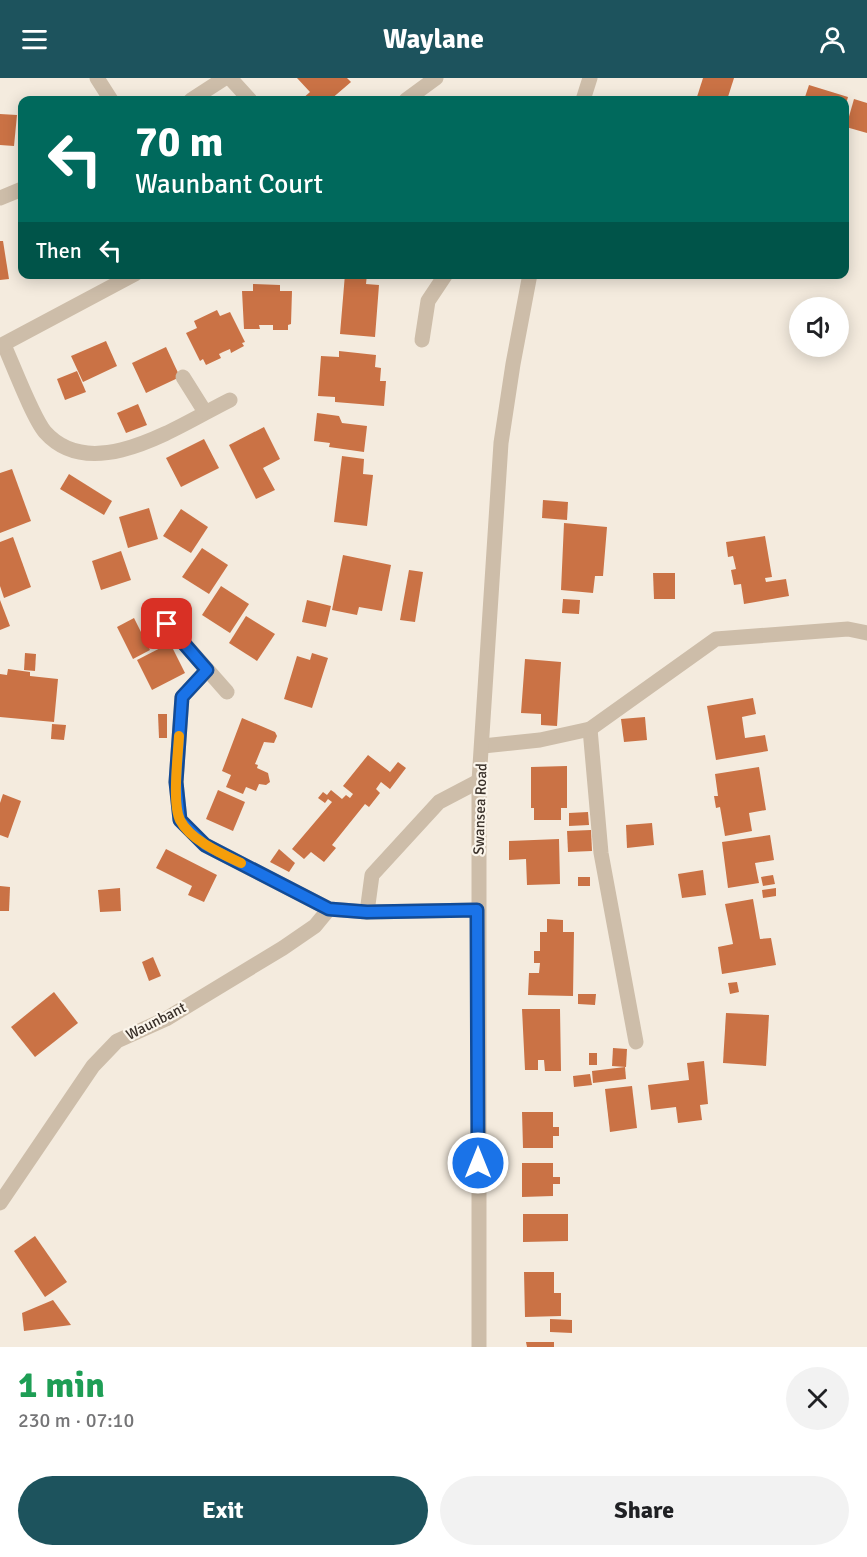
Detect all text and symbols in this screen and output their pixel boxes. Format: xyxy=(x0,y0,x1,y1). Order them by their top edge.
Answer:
icon: menu xyxy=(18,23,51,56)
text: Waylane xyxy=(383,23,484,56)
icon: person xyxy=(816,23,849,56)
text: 70 m xyxy=(135,117,224,168)
icon: left xyxy=(36,120,114,198)
text: Waunbant Court xyxy=(135,168,323,201)
icon: left xyxy=(94,234,127,267)
text: Then xyxy=(36,237,82,264)
map controls xyxy=(789,297,849,357)
button: sound xyxy=(789,297,849,357)
pin xyxy=(141,598,192,649)
icon: arrive xyxy=(150,607,183,640)
street label: Swansea Road xyxy=(469,763,491,855)
street label: Waunbant xyxy=(123,998,189,1044)
position arrow xyxy=(446,1131,510,1195)
text: 1 min xyxy=(18,1363,105,1408)
button: close xyxy=(786,1367,849,1430)
text: 230 m · 07:10 xyxy=(18,1408,134,1433)
button: Exit xyxy=(18,1476,428,1545)
button: Share xyxy=(440,1476,849,1545)

